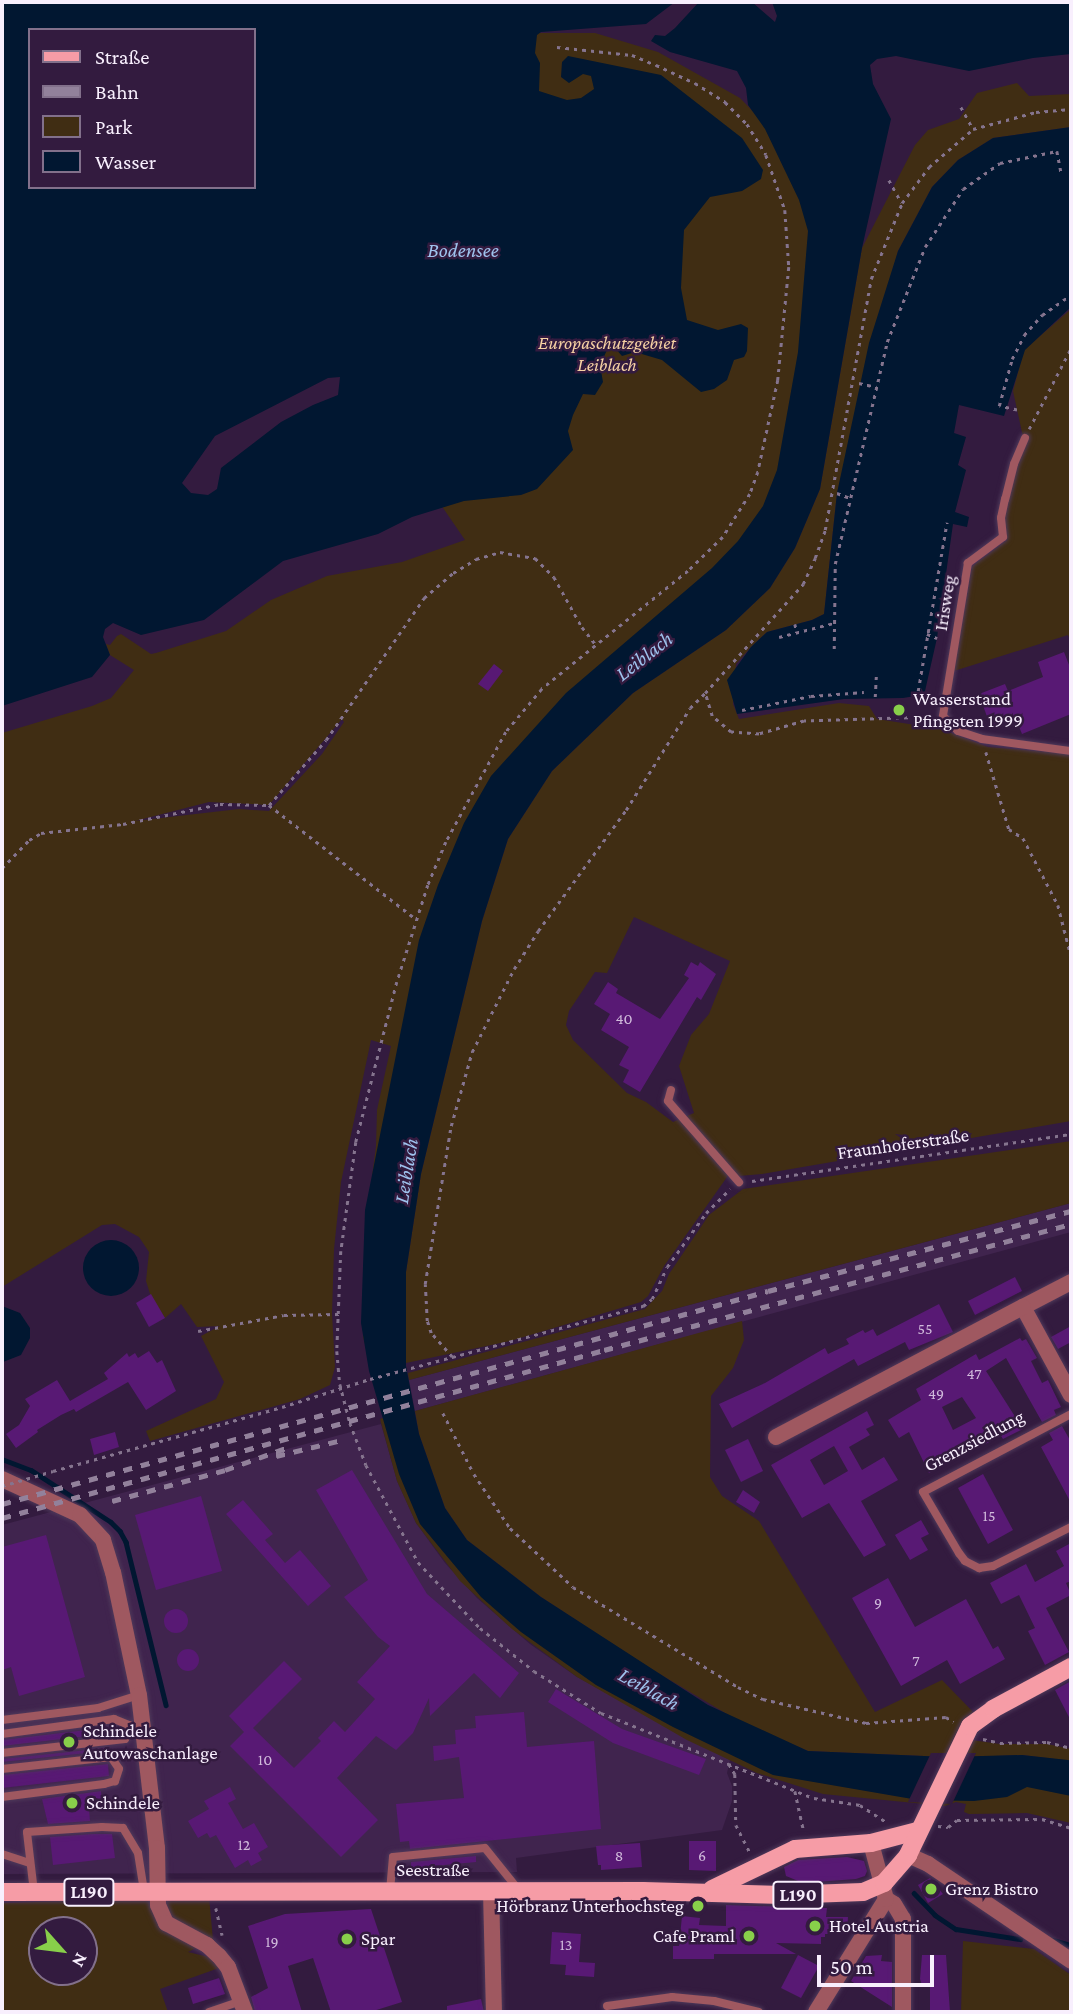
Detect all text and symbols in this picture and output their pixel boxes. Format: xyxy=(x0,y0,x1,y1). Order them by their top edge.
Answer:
legend xyxy=(28,28,256,189)
text: Straße xyxy=(95,45,149,69)
text: Bahn xyxy=(95,80,139,104)
text: Park xyxy=(95,115,132,139)
text: Wasser xyxy=(95,150,156,174)
water label: Bodensee xyxy=(427,237,499,263)
park label: Europaschutzgebiet Leiblach xyxy=(538,332,676,376)
street label: Irisweg xyxy=(929,573,961,633)
water label: Leiblach xyxy=(610,626,678,686)
place label: Wasserstand Pfingsten 1999 xyxy=(913,688,1023,732)
marker: Wasserstand Pfingsten 1999 xyxy=(891,702,907,718)
house number: 40 xyxy=(615,1009,633,1029)
street label: Fraunhoferstraße xyxy=(836,1123,970,1165)
water label: Leiblach xyxy=(388,1136,424,1206)
house number: 55 xyxy=(918,1319,932,1339)
house number: 47 xyxy=(966,1364,982,1384)
house number: 49 xyxy=(928,1384,944,1404)
street label: Grenzsiedlung xyxy=(920,1405,1028,1477)
house number: 15 xyxy=(983,1506,995,1526)
house number: 9 xyxy=(874,1593,882,1613)
house number: 7 xyxy=(912,1651,920,1671)
water label: Leiblach xyxy=(614,1662,684,1716)
place label: Schindele Autowaschanlage xyxy=(83,1720,218,1764)
marker: Schindele Autowaschanlage xyxy=(61,1734,77,1750)
house number: 10 xyxy=(258,1750,272,1770)
place label: Schindele xyxy=(86,1792,160,1814)
marker: Schindele xyxy=(64,1795,80,1811)
house number: 12 xyxy=(238,1835,250,1855)
house number: 8 xyxy=(615,1846,623,1866)
house number: 6 xyxy=(698,1846,706,1866)
street label: Seestraße xyxy=(396,1859,470,1881)
road number: L190 xyxy=(63,1878,115,1906)
place label: Grenz Bistro xyxy=(945,1878,1038,1900)
road number: L190 xyxy=(772,1881,824,1910)
marker: Grenz Bistro xyxy=(923,1881,939,1897)
place label: Hörbranz Unterhochsteg xyxy=(496,1895,684,1917)
marker: Hörbranz Unterhochsteg xyxy=(690,1898,706,1914)
place label: Hotel Austria xyxy=(829,1915,929,1937)
north arrow xyxy=(28,1916,98,1986)
marker: Hotel Austria xyxy=(807,1918,823,1934)
place label: Cafe Praml xyxy=(653,1925,735,1947)
place label: Spar xyxy=(361,1928,395,1950)
marker: Cafe Praml xyxy=(741,1928,757,1944)
marker: Spar xyxy=(339,1931,355,1947)
house number: 19 xyxy=(265,1932,279,1952)
house number: 13 xyxy=(560,1935,572,1955)
scale bar xyxy=(821,1940,938,1984)
text: N xyxy=(68,1949,93,1971)
text: 50 m xyxy=(830,1955,873,1979)

